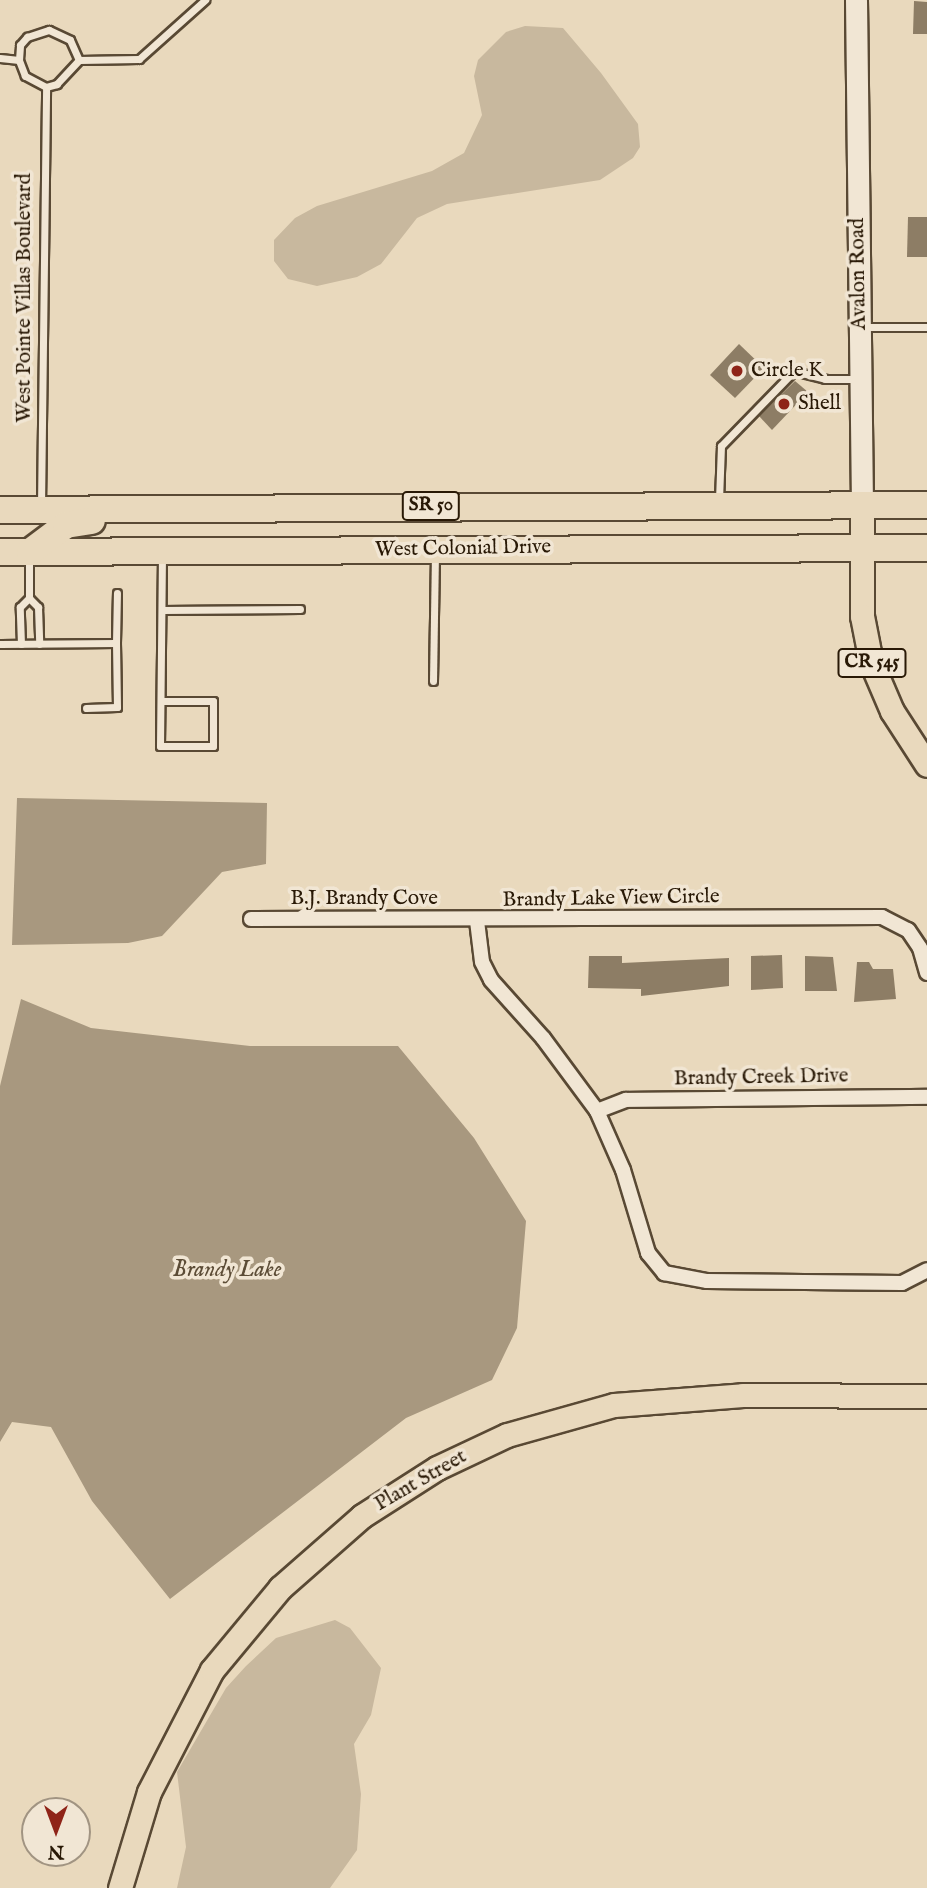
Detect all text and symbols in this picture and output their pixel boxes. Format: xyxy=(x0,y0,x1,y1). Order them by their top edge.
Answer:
street label: West Pointe Villas Boulevard xyxy=(12,173,38,423)
street label: Avalon Road xyxy=(845,218,873,330)
place label: Circle K xyxy=(751,358,823,384)
marker: Circle K xyxy=(729,363,745,379)
place label: Shell xyxy=(798,391,841,417)
marker: Shell xyxy=(776,396,792,412)
road number: SR 50 xyxy=(401,491,461,522)
street label: West Colonial Drive xyxy=(375,535,551,563)
road number: CR 545 xyxy=(837,648,907,678)
street label: Brandy Lake View Circle xyxy=(502,885,720,913)
street label: B.J. Brandy Cove xyxy=(290,886,438,912)
street label: Brandy Creek Drive xyxy=(674,1064,848,1092)
water label: Brandy Lake xyxy=(173,1256,281,1284)
street label: Plant Street xyxy=(371,1445,471,1517)
north arrow xyxy=(21,1797,91,1867)
text: N xyxy=(48,1839,64,1863)

